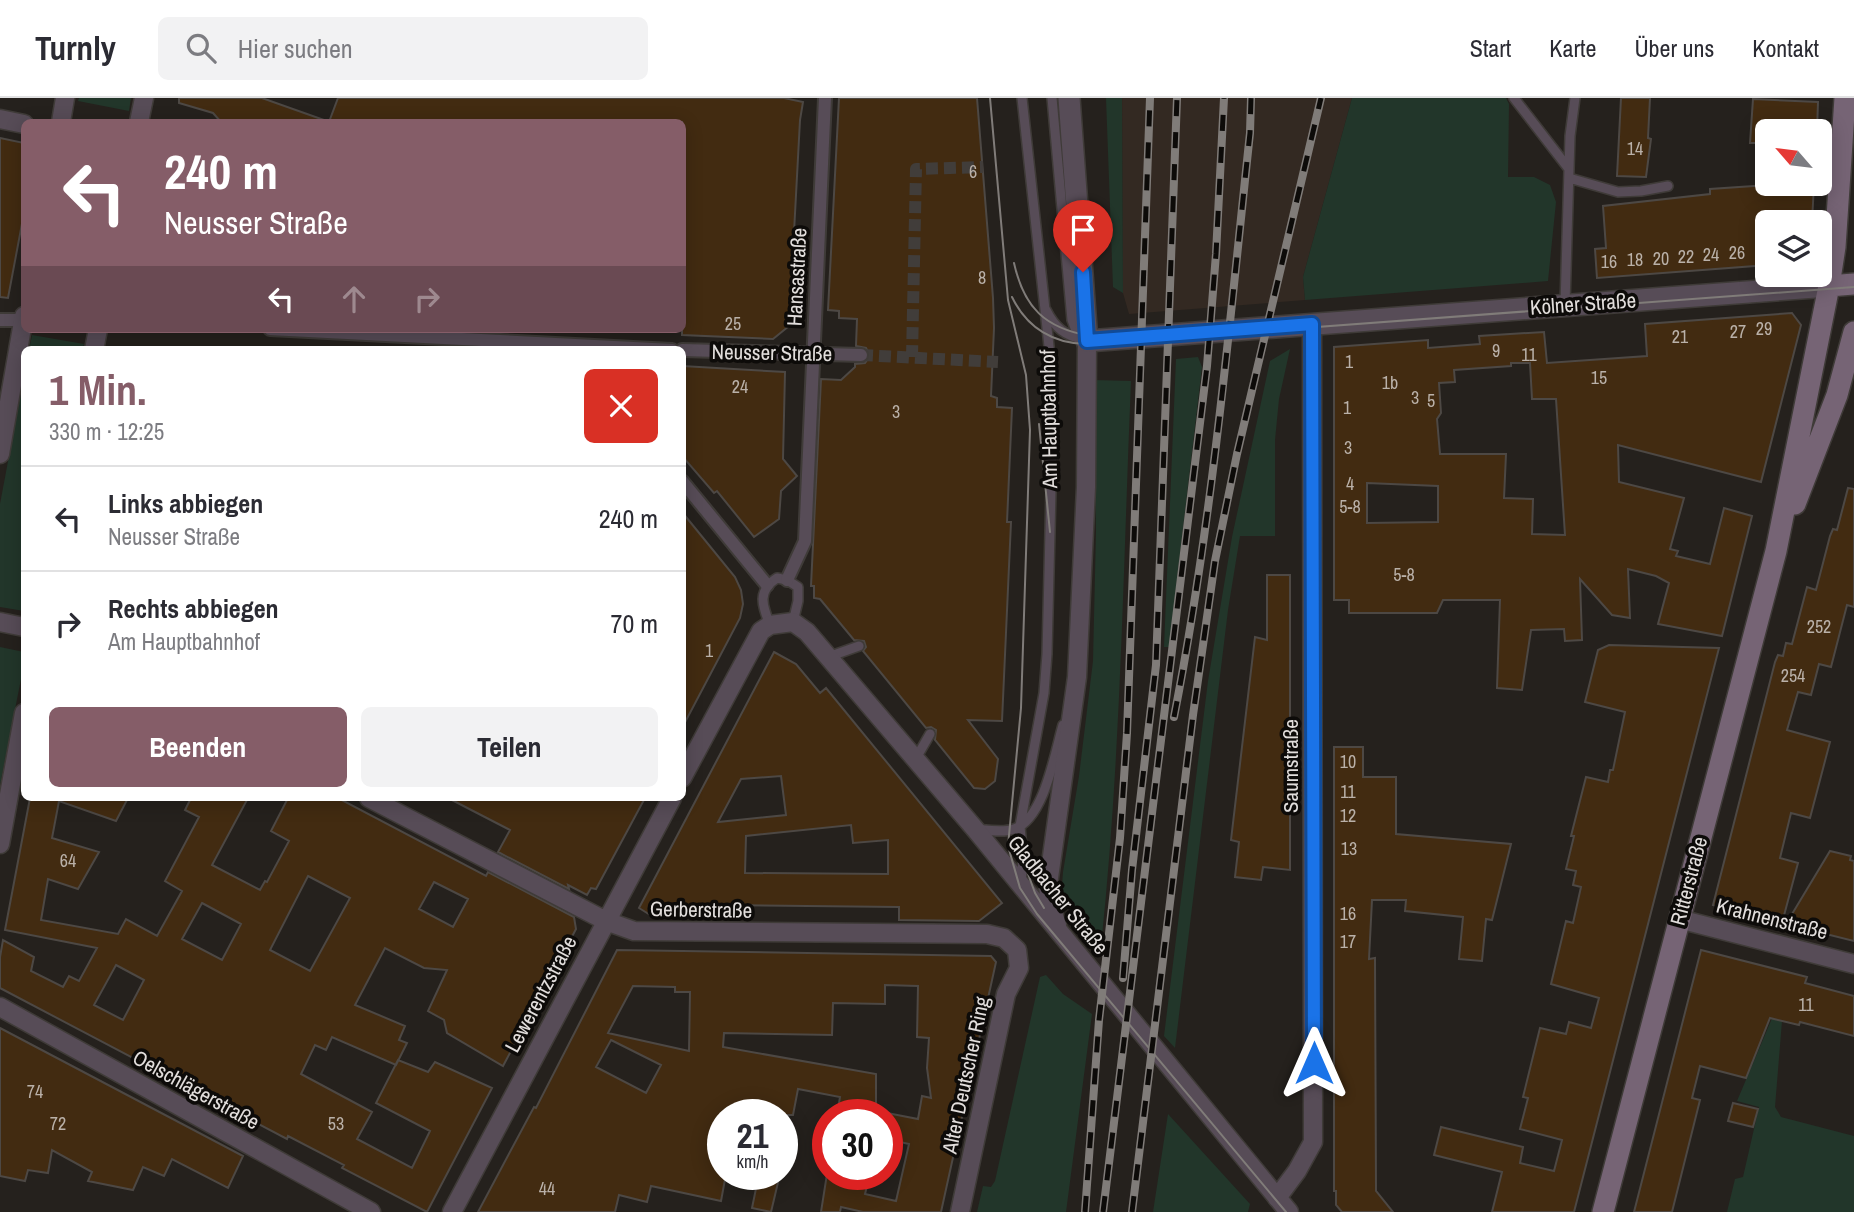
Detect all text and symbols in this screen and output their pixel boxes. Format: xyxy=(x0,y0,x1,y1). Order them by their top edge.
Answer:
search box xyxy=(158,17,648,80)
text: Turnly xyxy=(35,26,116,70)
icon: search xyxy=(182,29,220,67)
text: Hier suchen xyxy=(238,31,353,66)
text: Start xyxy=(1470,32,1511,64)
text: Karte xyxy=(1549,32,1596,64)
text: Über uns xyxy=(1634,32,1714,64)
text: Kontakt xyxy=(1752,32,1819,64)
north arrow xyxy=(1755,119,1832,196)
map controls xyxy=(1755,119,1832,287)
house number: 14 xyxy=(1627,136,1643,161)
text: 240 m xyxy=(164,138,278,204)
icon: left xyxy=(49,147,140,238)
house number: 6 xyxy=(969,159,977,184)
pin xyxy=(1053,200,1113,272)
text: Neusser Straße xyxy=(164,201,348,244)
button: layers xyxy=(1755,210,1832,287)
icon: arrive xyxy=(1064,211,1102,249)
street label: Hansastraße xyxy=(779,227,814,327)
house number: 26 xyxy=(1729,240,1745,265)
house number: 24 xyxy=(1703,242,1719,267)
house number: 22 xyxy=(1678,244,1694,269)
house number: 20 xyxy=(1653,246,1669,271)
house number: 18 xyxy=(1627,247,1643,272)
house number: 16 xyxy=(1601,249,1617,274)
house number: 8 xyxy=(978,265,986,290)
icon: left xyxy=(262,280,300,318)
icon: ahead xyxy=(335,280,373,318)
icon: right xyxy=(408,280,446,318)
street label: Kölner Straße xyxy=(1529,285,1637,322)
house number: 25 xyxy=(725,311,741,336)
house number: 29 xyxy=(1756,316,1772,341)
house number: 27 xyxy=(1730,319,1746,344)
house number: 21 xyxy=(1672,324,1689,349)
street label: Neusser Straße xyxy=(711,337,833,368)
house number: 9 xyxy=(1492,338,1500,363)
house number: 11 xyxy=(1521,342,1537,367)
street label: Am Hauptbahnhof xyxy=(1033,349,1064,490)
house number: 1 xyxy=(1345,349,1354,374)
text: 1 Min. xyxy=(49,362,147,418)
house number: 15 xyxy=(1591,365,1607,390)
button: close xyxy=(584,369,658,443)
house number: 1b xyxy=(1382,370,1398,395)
house number: 24 xyxy=(732,374,748,399)
house number: 3 xyxy=(1411,385,1419,410)
house number: 5 xyxy=(1427,388,1435,413)
house number: 1 xyxy=(1343,395,1352,420)
house number: 3 xyxy=(892,399,900,424)
text: 330 m · 12:25 xyxy=(49,416,164,447)
house number: 3 xyxy=(1344,435,1352,460)
house number: 4 xyxy=(1346,471,1354,496)
text: Links abbiegen xyxy=(108,486,263,521)
house number: 5-8 xyxy=(1339,494,1361,519)
icon: left xyxy=(49,500,87,538)
text: 240 m xyxy=(599,501,658,536)
text: Neusser Straße xyxy=(108,521,240,552)
house number: 5-8 xyxy=(1393,562,1415,587)
text: Rechts abbiegen xyxy=(108,591,279,626)
icon: right xyxy=(49,605,87,643)
text: 70 m xyxy=(611,606,658,641)
house number: 252 xyxy=(1807,614,1831,639)
text: Am Hauptbahnhof xyxy=(108,626,260,657)
house number: 1 xyxy=(705,638,714,663)
house number: 254 xyxy=(1781,663,1805,688)
button: Beenden xyxy=(49,707,347,787)
button: Teilen xyxy=(361,707,658,787)
street label: Saumstraße xyxy=(1276,719,1305,813)
house number: 10 xyxy=(1340,749,1356,774)
house number: 11 xyxy=(1340,779,1356,804)
house number: 12 xyxy=(1340,803,1356,828)
street label: Gladbacher Straße xyxy=(1001,829,1115,960)
street label: Ritterstraße xyxy=(1663,833,1714,929)
house number: 13 xyxy=(1341,836,1357,861)
house number: 64 xyxy=(60,848,76,873)
street label: Krahnenstraße xyxy=(1713,891,1831,946)
street label: Gerberstraße xyxy=(650,894,752,925)
house number: 16 xyxy=(1340,901,1356,926)
house number: 17 xyxy=(1340,929,1356,954)
street label: Lewerentzstraße xyxy=(498,930,583,1057)
house number: 11 xyxy=(1798,992,1814,1017)
street label: Alter Deutscher Ring xyxy=(935,993,996,1157)
position arrow xyxy=(1277,1026,1351,1100)
street label: Oelschlägerstraße xyxy=(128,1043,265,1136)
house number: 74 xyxy=(27,1079,43,1104)
speed limit sign: 30 xyxy=(812,1099,903,1190)
house number: 72 xyxy=(50,1111,66,1136)
house number: 53 xyxy=(328,1111,344,1136)
text: 21 xyxy=(737,1112,768,1159)
text: km/h xyxy=(737,1149,769,1174)
house number: 44 xyxy=(539,1176,555,1201)

